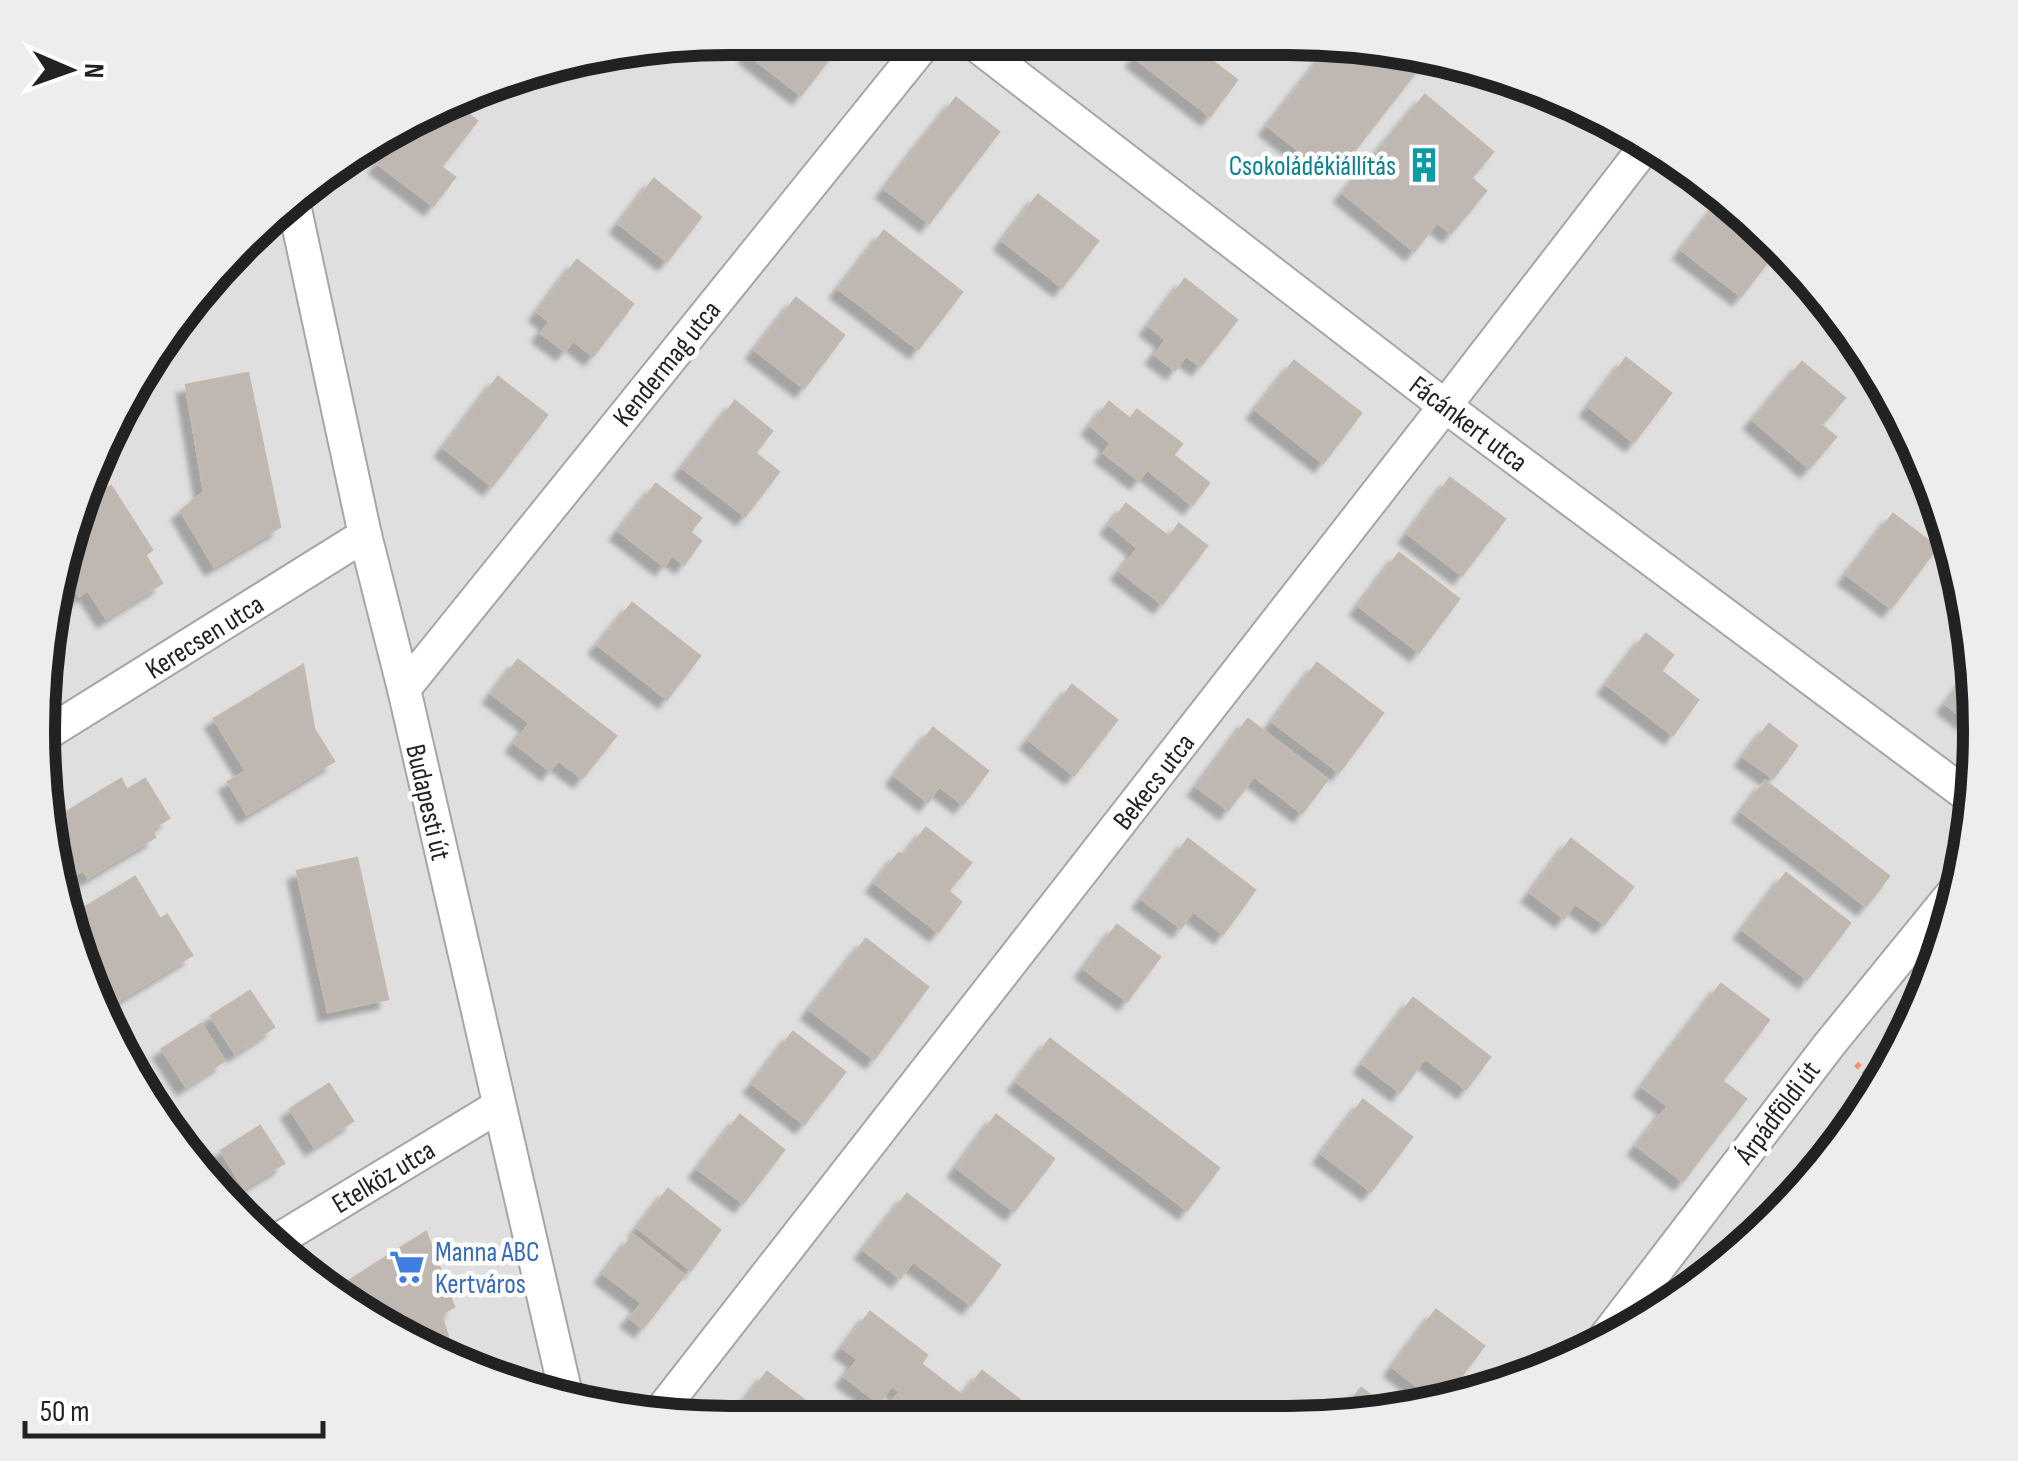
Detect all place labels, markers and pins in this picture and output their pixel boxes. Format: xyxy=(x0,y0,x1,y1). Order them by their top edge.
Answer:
building icon: Csokoládékiállítás xyxy=(1405,146,1443,184)
place label: Csokoládékiállítás xyxy=(1229,150,1396,183)
place label: Manna ABC Kertváros xyxy=(435,1236,540,1301)
supermarket icon: Manna ABC Kertváros xyxy=(388,1248,426,1286)

